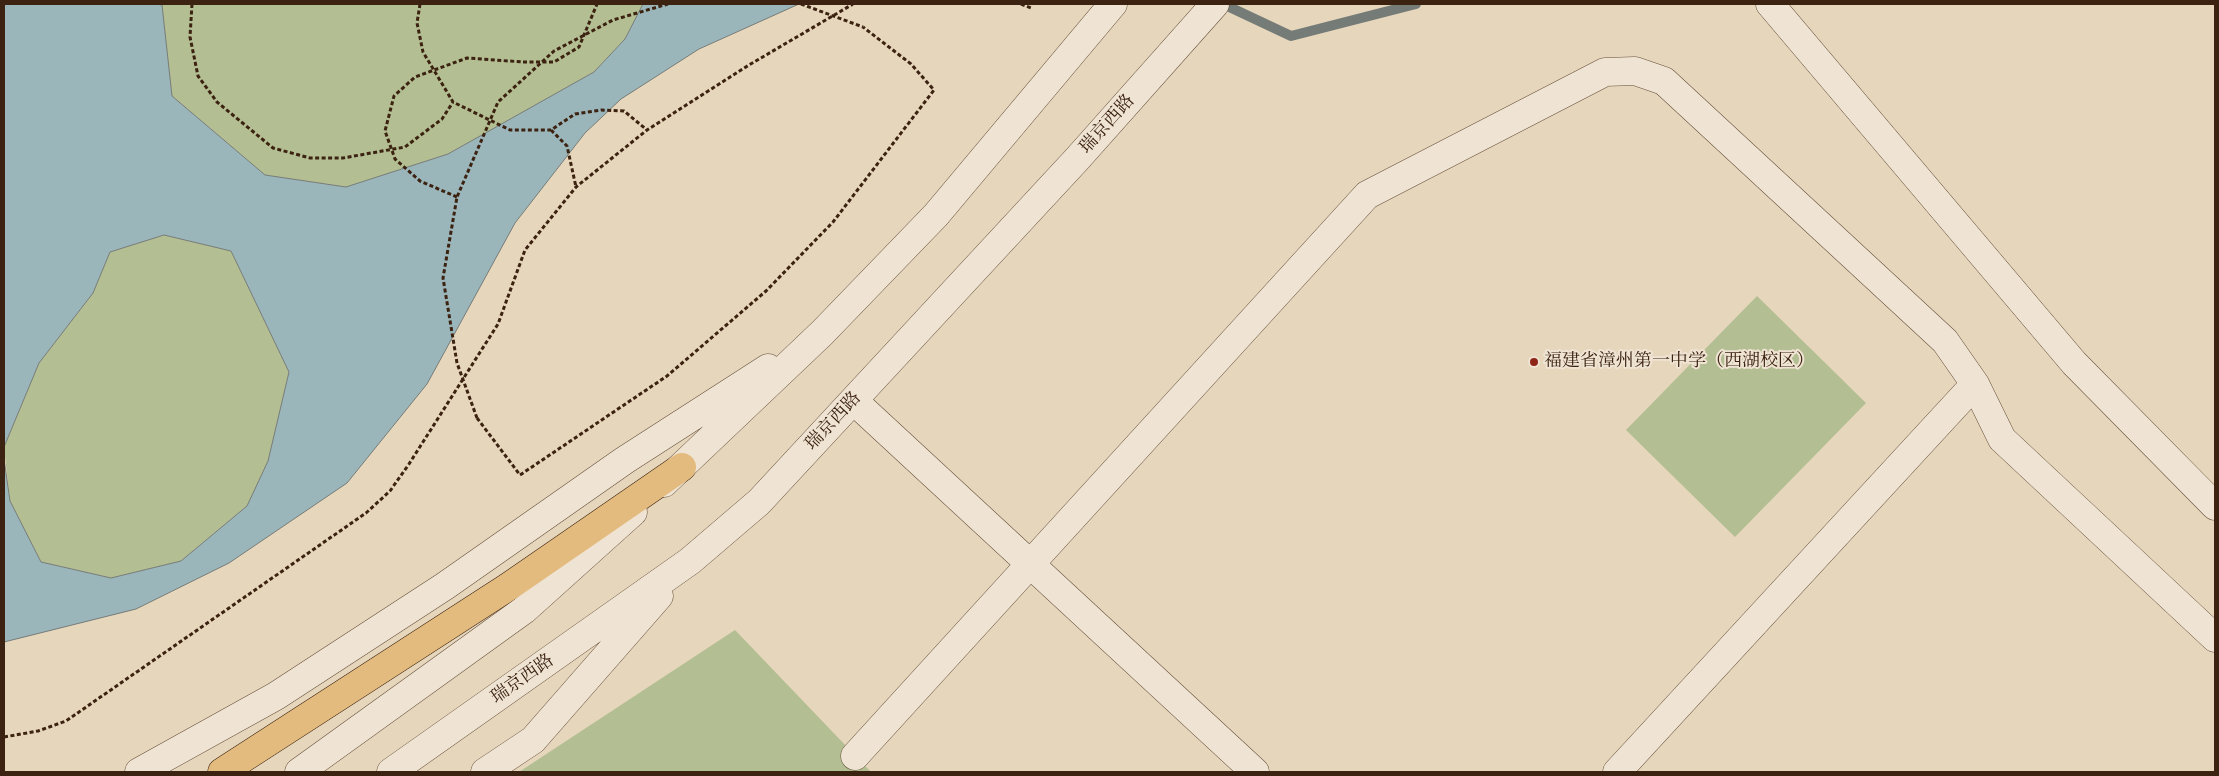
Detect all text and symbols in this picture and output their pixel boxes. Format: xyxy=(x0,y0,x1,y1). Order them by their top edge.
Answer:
street label: 瑞京西路 xyxy=(1076,91,1140,159)
place label: 福建省漳州第一中学（西湖校区） xyxy=(1544,351,1814,373)
marker: 福建省漳州第一中学（西湖校区） xyxy=(1528,356,1540,368)
street label: 瑞京西路 xyxy=(802,388,866,456)
street label: 瑞京西路 xyxy=(487,651,559,709)

